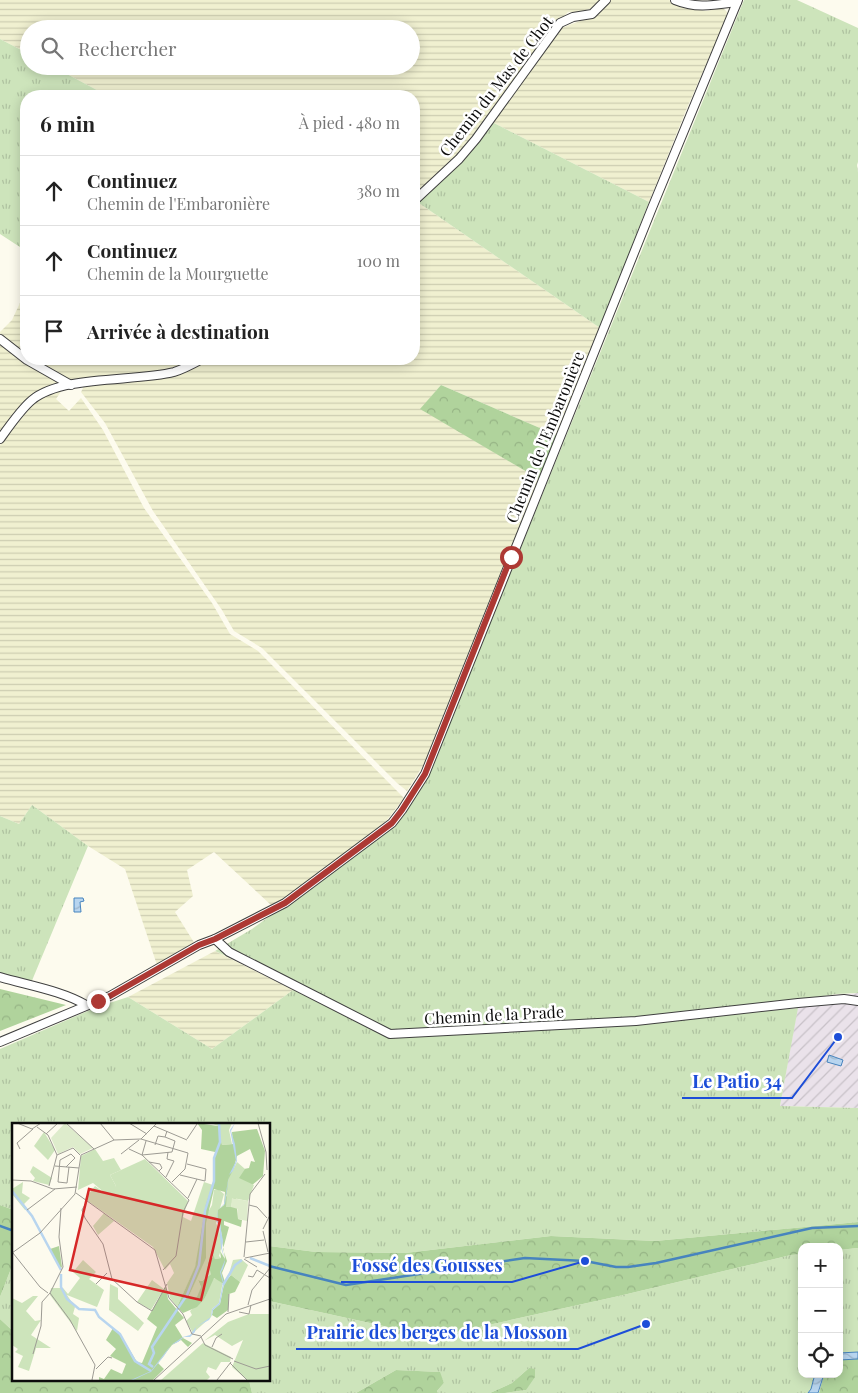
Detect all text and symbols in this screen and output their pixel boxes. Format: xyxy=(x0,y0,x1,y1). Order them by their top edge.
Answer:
street label: Chemin du Mas de Chot xyxy=(434,11,557,160)
search box xyxy=(20,20,420,75)
icon: search xyxy=(38,34,66,62)
text: Rechercher xyxy=(78,35,177,61)
text: 6 min xyxy=(40,109,95,137)
text: À pied · 480 m xyxy=(299,112,400,133)
text: Continuez xyxy=(87,167,177,193)
icon: ahead xyxy=(40,177,68,205)
text: 380 m xyxy=(357,180,400,201)
text: Chemin de l'Embaronière xyxy=(87,193,270,214)
text: Continuez xyxy=(87,237,177,263)
icon: ahead xyxy=(40,247,68,275)
text: 100 m xyxy=(357,250,400,271)
text: Chemin de la Mourguette xyxy=(87,263,269,284)
icon: arrive xyxy=(40,317,68,345)
text: Arrivée à destination xyxy=(87,318,269,344)
street label: Chemin de l'Embaronière xyxy=(500,348,589,526)
route start xyxy=(500,546,523,569)
route end xyxy=(87,990,110,1013)
street label: Chemin de la Prade xyxy=(424,1000,564,1029)
callout: Le Patio 34 xyxy=(682,1065,792,1098)
text: Le Patio 34 xyxy=(692,1069,782,1093)
inset map xyxy=(12,1123,270,1380)
map controls xyxy=(798,1243,843,1378)
button: + xyxy=(798,1243,843,1288)
callout: Fossé des Gousses xyxy=(341,1249,512,1282)
text: Fossé des Gousses xyxy=(352,1253,502,1277)
button: − xyxy=(798,1288,843,1333)
callout: Prairie des berges de la Mosson xyxy=(296,1316,578,1349)
text: Prairie des berges de la Mosson xyxy=(307,1320,568,1344)
button: locate xyxy=(798,1333,843,1378)

